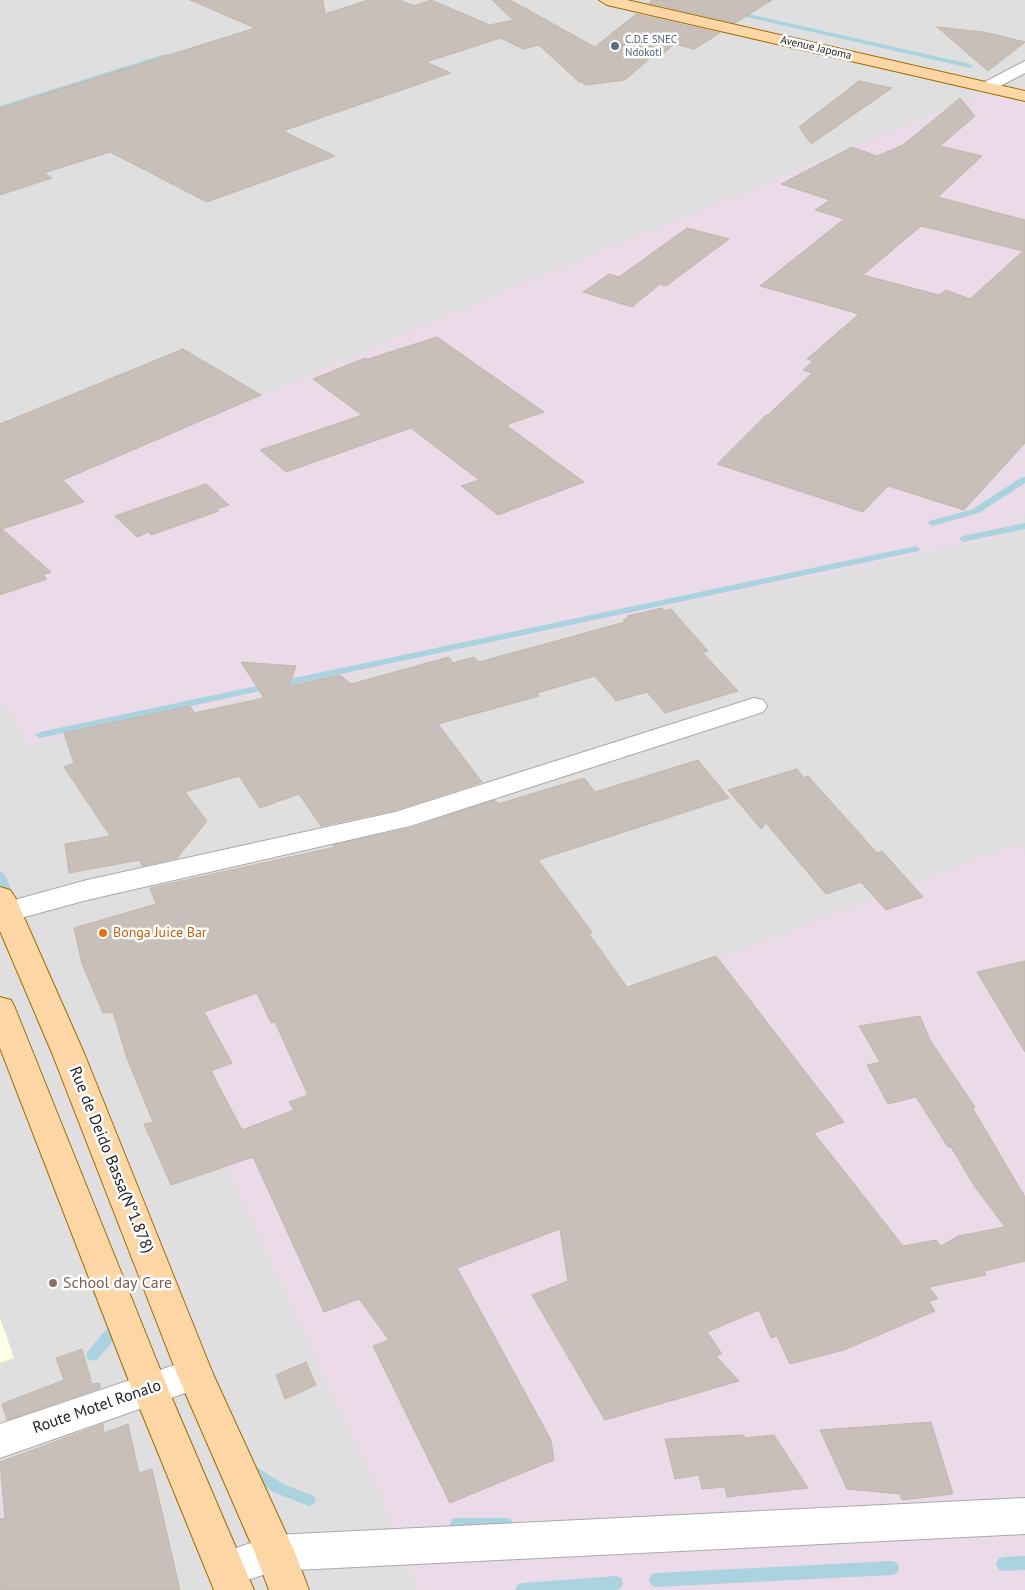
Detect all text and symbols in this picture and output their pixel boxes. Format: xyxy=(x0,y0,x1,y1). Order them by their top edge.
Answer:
place label: C.D.E SNEC Ndokoti xyxy=(625,33,677,59)
street label: Avenue Japoma xyxy=(779,33,853,63)
marker: C.D.E SNEC Ndokoti xyxy=(609,40,621,52)
place label: Bonga Juice Bar xyxy=(113,925,207,941)
marker: Bonga Juice Bar xyxy=(97,927,109,939)
street label: Rue de Deido Bassa(N°1.878) xyxy=(65,1064,157,1256)
place label: School day Care xyxy=(63,1273,172,1293)
marker: School day Care xyxy=(47,1277,59,1289)
street label: Route Motel Ronalo xyxy=(30,1376,164,1438)

